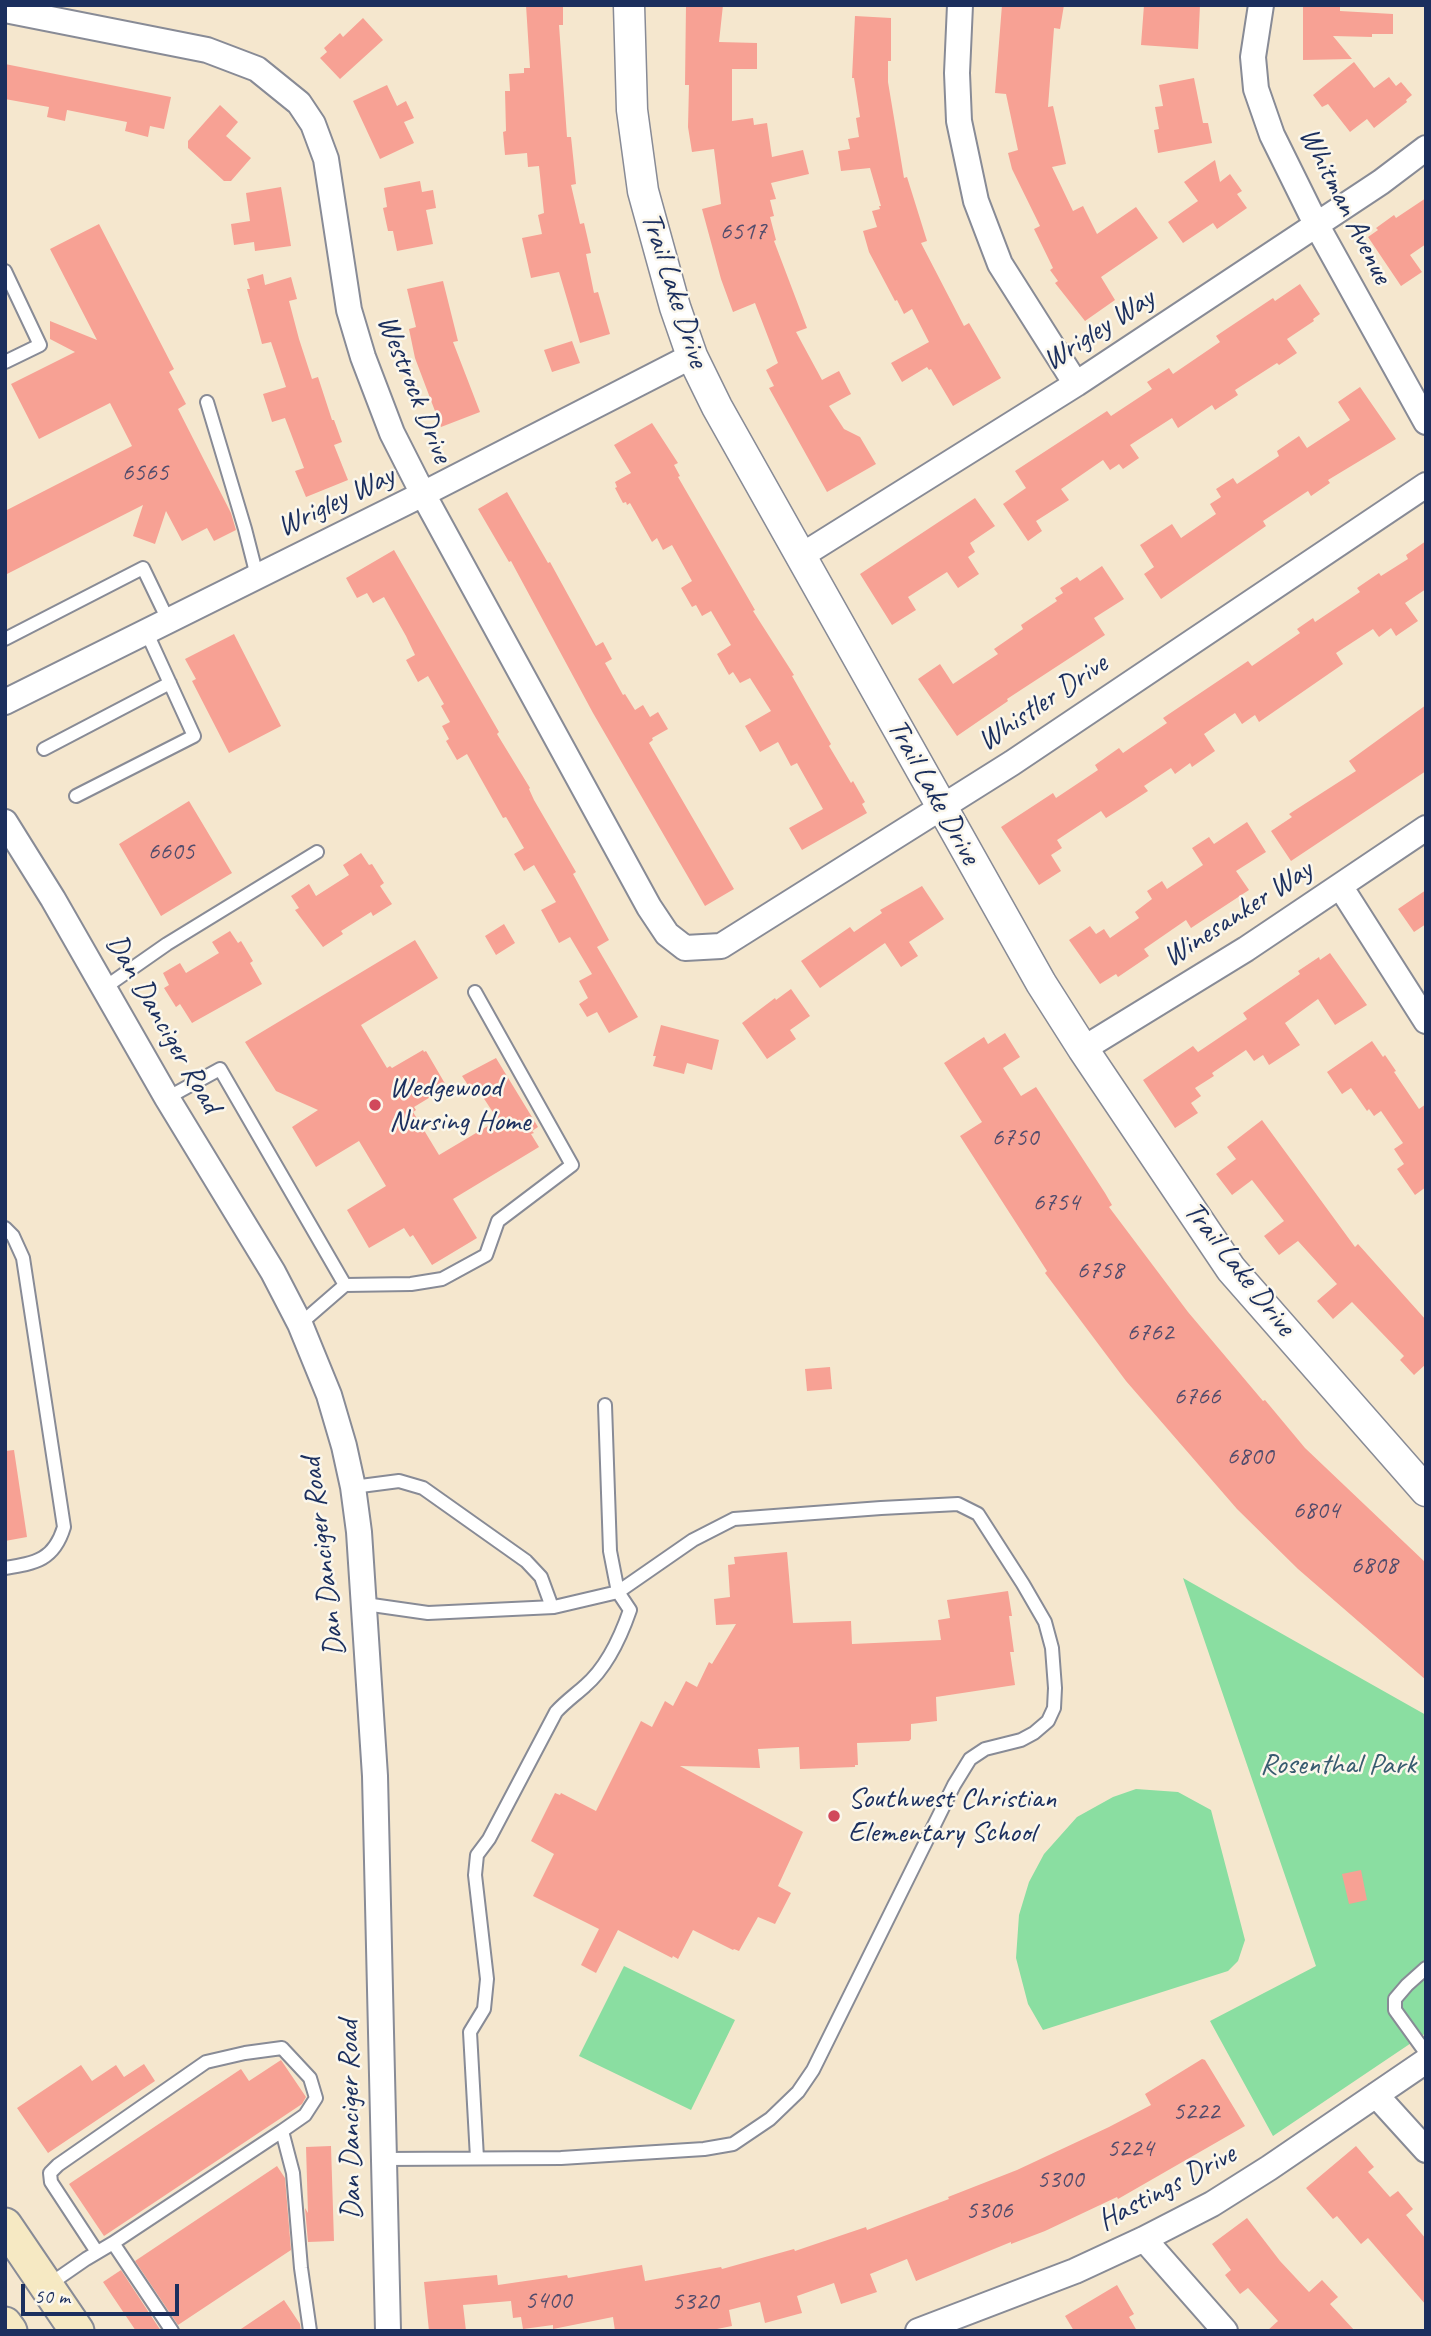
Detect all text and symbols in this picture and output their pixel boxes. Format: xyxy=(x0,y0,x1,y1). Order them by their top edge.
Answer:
street label: Whitman Avenue xyxy=(1290,122,1400,290)
street label: Trail Lake Drive xyxy=(632,208,716,372)
house number: 6517 xyxy=(720,216,766,248)
street label: Wrigley Way xyxy=(1037,281,1161,379)
street label: Westrock Drive xyxy=(368,310,460,468)
house number: 6565 xyxy=(122,457,168,489)
street label: Wrigley Way xyxy=(272,458,400,546)
street label: Whistler Drive xyxy=(971,646,1115,760)
street label: Trail Lake Drive xyxy=(878,713,988,871)
house number: 6605 xyxy=(148,836,194,868)
street label: Winesanker Way xyxy=(1157,852,1319,976)
street label: Dan Danciger Road xyxy=(97,928,229,1120)
place label: Wedgewood Nursing Home xyxy=(389,1070,530,1140)
marker: Wedgewood Nursing Home xyxy=(367,1097,383,1113)
house number: 6750 xyxy=(992,1122,1038,1154)
house number: 6754 xyxy=(1033,1187,1079,1219)
street label: Trail Lake Drive xyxy=(1175,1195,1303,1343)
house number: 6758 xyxy=(1077,1255,1123,1287)
house number: 6762 xyxy=(1127,1317,1173,1349)
house number: 6766 xyxy=(1174,1381,1220,1413)
house number: 6800 xyxy=(1227,1441,1273,1473)
street label: Dan Danciger Road xyxy=(294,1456,354,1658)
house number: 6804 xyxy=(1293,1495,1339,1527)
house number: 6808 xyxy=(1351,1550,1397,1582)
park label: Rosenthal Park xyxy=(1260,1747,1416,1783)
place label: Southwest Christian Elementary School xyxy=(848,1781,1056,1852)
marker: Southwest Christian Elementary School xyxy=(826,1808,842,1824)
street label: Dan Danciger Road xyxy=(331,2020,371,2220)
house number: 5222 xyxy=(1173,2096,1219,2128)
house number: 5224 xyxy=(1107,2133,1153,2165)
street label: Hastings Drive xyxy=(1092,2137,1242,2239)
house number: 5300 xyxy=(1037,2164,1083,2196)
house number: 5306 xyxy=(966,2195,1012,2227)
scale bar xyxy=(24,2270,182,2314)
text: 50 m xyxy=(34,2283,70,2309)
house number: 5400 xyxy=(525,2285,571,2317)
house number: 5320 xyxy=(672,2286,718,2318)

